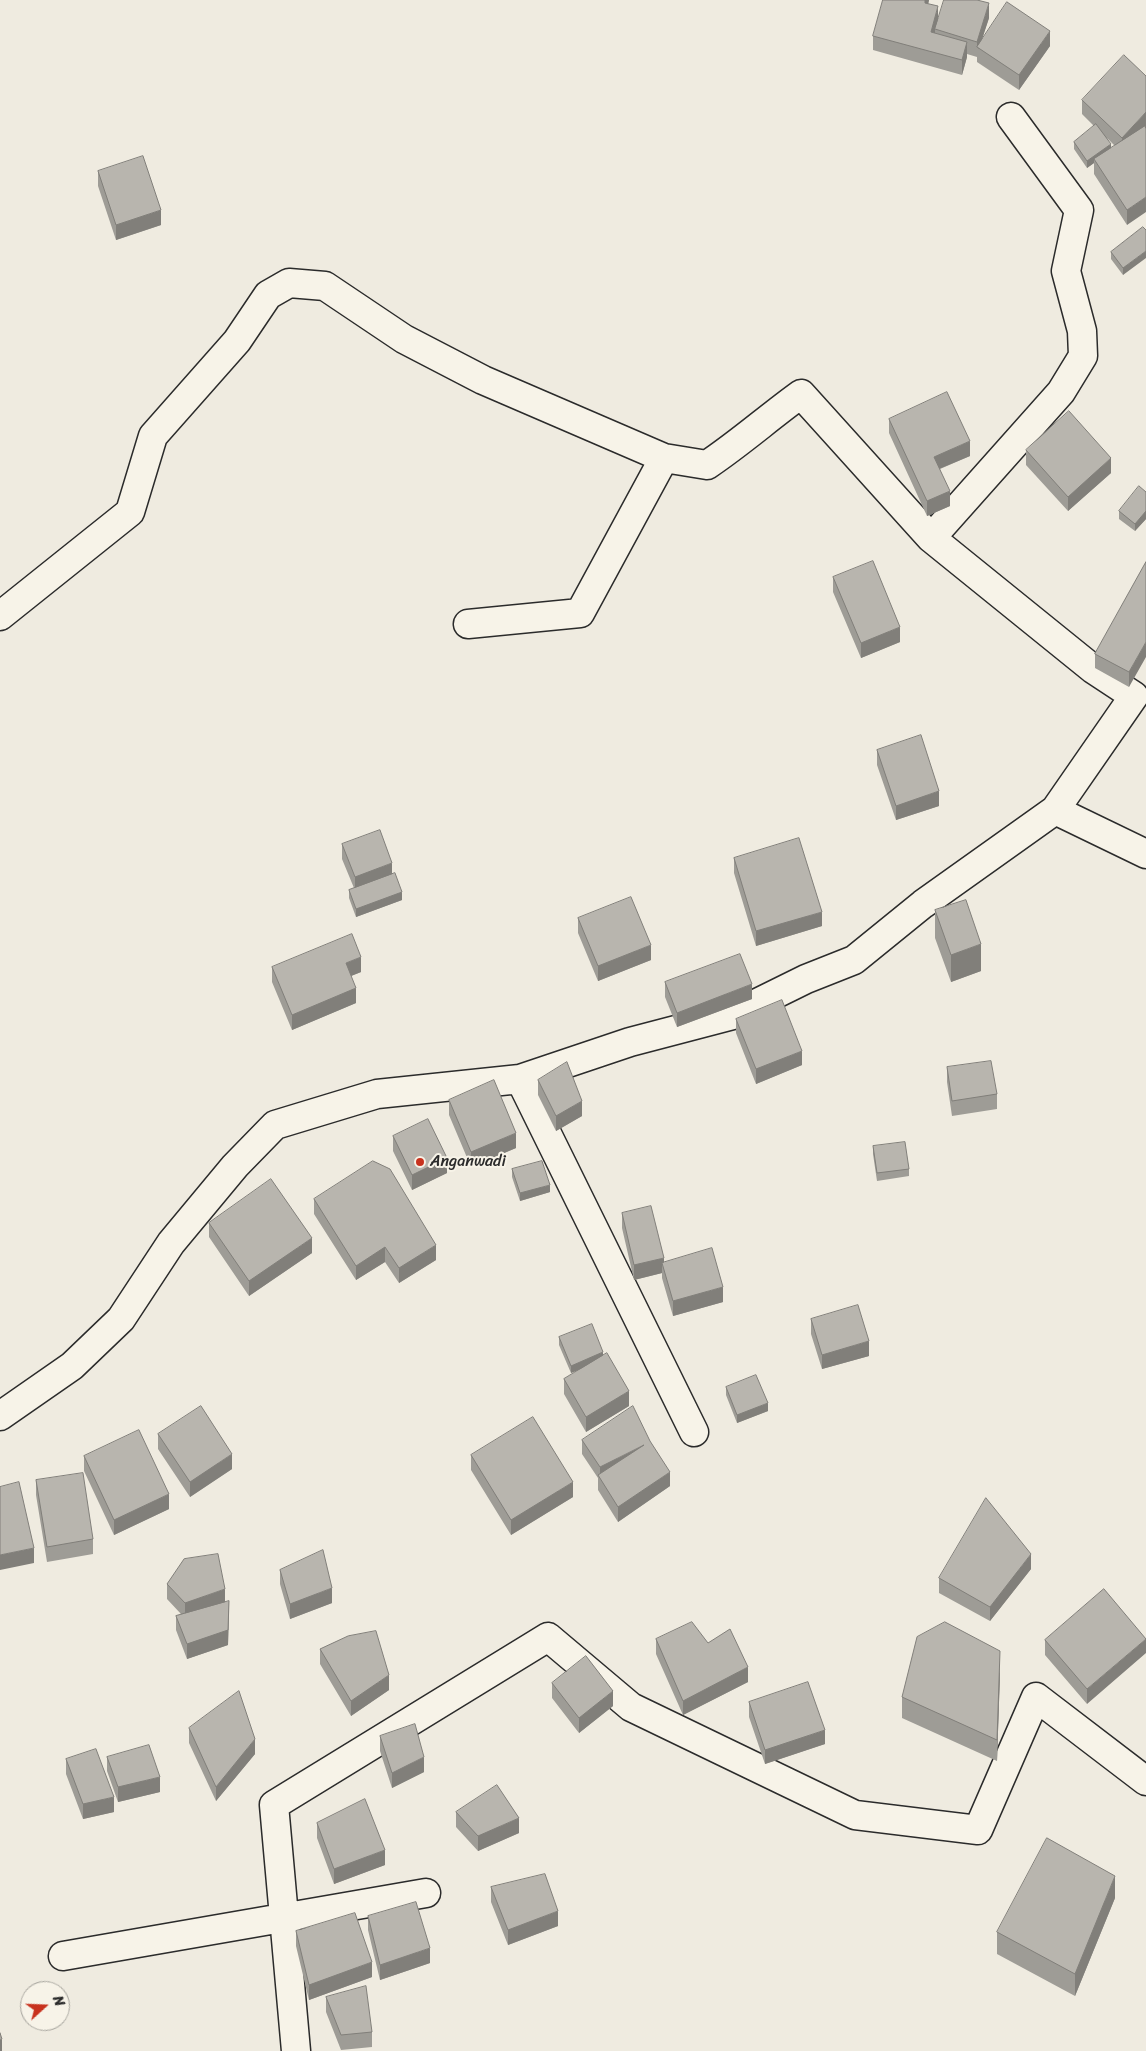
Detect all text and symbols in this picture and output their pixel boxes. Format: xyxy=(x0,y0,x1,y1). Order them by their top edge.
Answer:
place label: Anganwadi xyxy=(430,1152,506,1172)
marker: Anganwadi xyxy=(414,1156,426,1168)
north arrow xyxy=(20,1981,70,2031)
text: N xyxy=(45,1992,72,2010)

